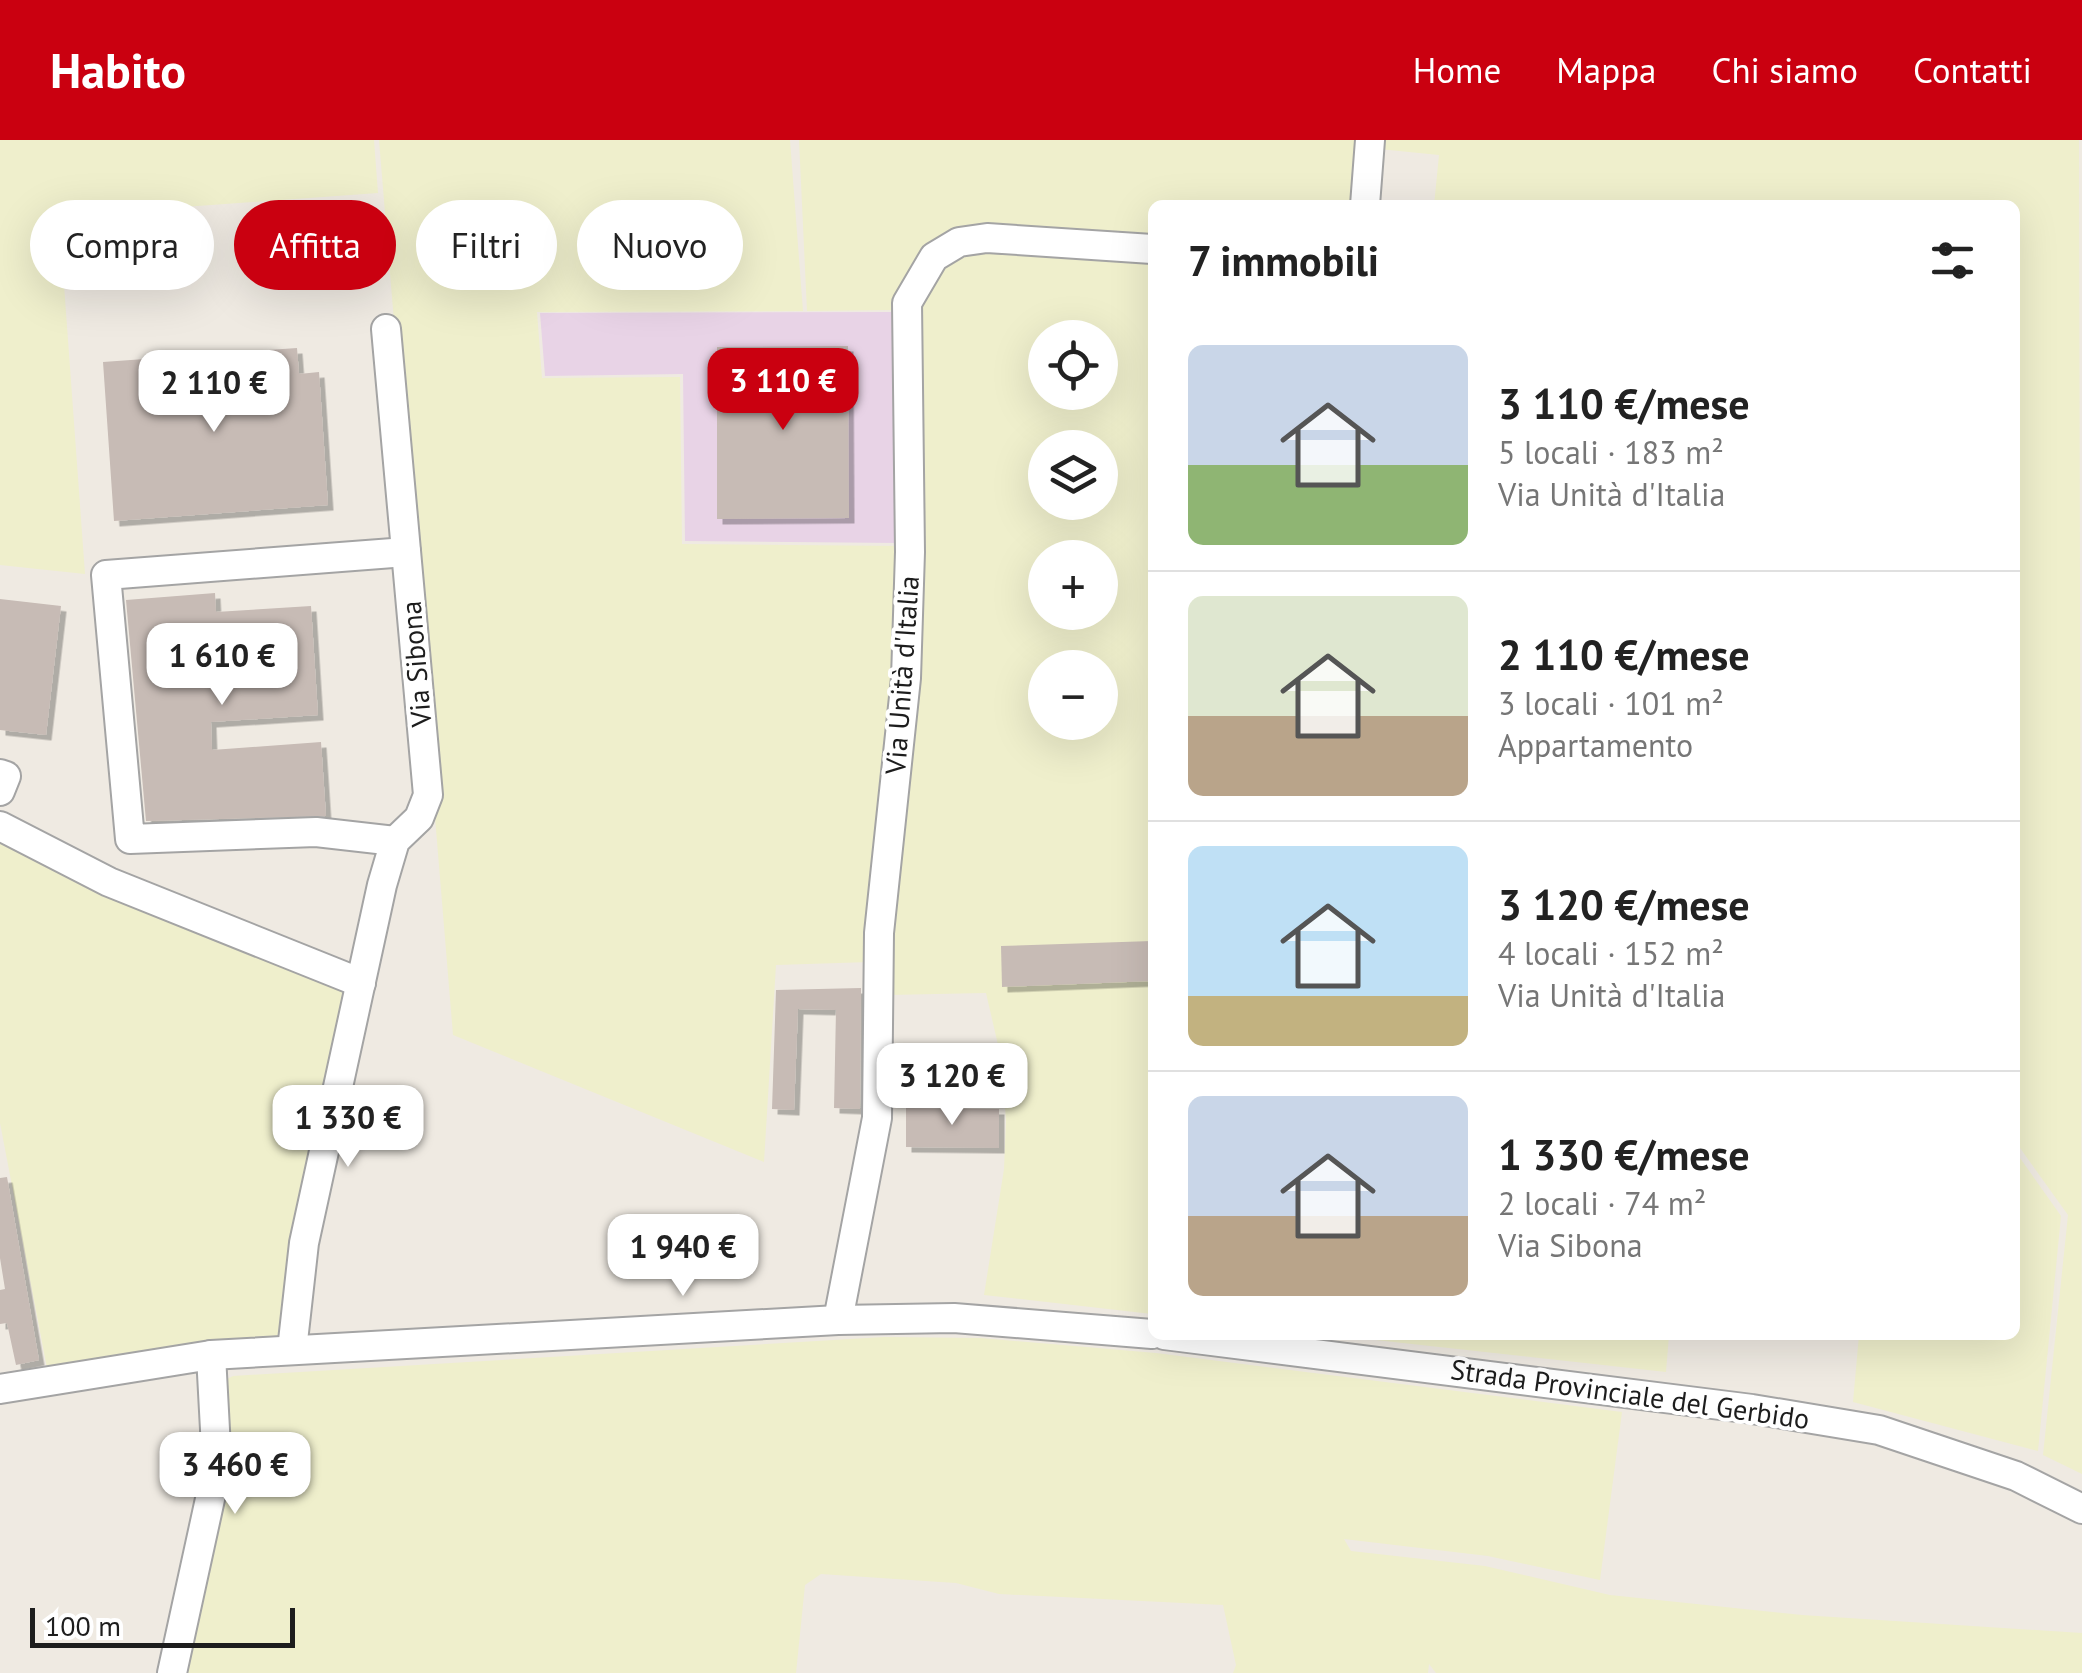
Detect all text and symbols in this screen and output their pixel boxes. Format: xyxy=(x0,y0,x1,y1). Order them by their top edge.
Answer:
text: Habito xyxy=(50,39,186,101)
text: Home xyxy=(1413,47,1501,93)
text: Mappa xyxy=(1556,47,1656,93)
text: Chi siamo xyxy=(1711,47,1858,93)
text: Contatti xyxy=(1913,47,2032,93)
chip: Compra xyxy=(30,200,214,290)
chip: Affitta xyxy=(234,200,396,290)
chip: Filtri xyxy=(416,200,557,290)
chip: Nuovo xyxy=(577,200,743,290)
text: 7 immobili xyxy=(1188,233,1379,288)
icon: filters xyxy=(1925,233,1980,288)
map controls xyxy=(1028,320,1118,740)
button: locate xyxy=(1028,320,1118,410)
pin: 3 110 € xyxy=(691,348,875,433)
pin: 2 110 € xyxy=(122,350,306,435)
text: 3 110 € xyxy=(730,359,836,401)
text: 2 110 € xyxy=(161,361,267,403)
text: 3 110 €/mese xyxy=(1498,376,1750,431)
icon: home xyxy=(1268,385,1388,505)
button: layers xyxy=(1028,430,1118,520)
text: 5 locali · 183 m² xyxy=(1498,431,1724,473)
text: Via Unità d'Italia xyxy=(1498,473,1725,515)
button: + xyxy=(1028,540,1118,630)
street label: Via Unità d'Italia xyxy=(876,574,927,777)
street label: Via Sibona xyxy=(392,599,440,730)
pin: 1 610 € xyxy=(130,623,314,708)
text: 2 110 €/mese xyxy=(1498,627,1750,682)
text: 1 610 € xyxy=(169,634,275,676)
icon: home xyxy=(1268,636,1388,756)
button: − xyxy=(1028,650,1118,740)
text: 3 locali · 101 m² xyxy=(1498,682,1724,724)
text: Appartamento xyxy=(1498,724,1693,766)
text: 3 120 €/mese xyxy=(1498,877,1750,932)
icon: home xyxy=(1268,886,1388,1006)
text: 4 locali · 152 m² xyxy=(1498,932,1724,974)
text: Via Unità d'Italia xyxy=(1498,974,1725,1016)
pin: 3 120 € xyxy=(860,1043,1044,1128)
text: 3 120 € xyxy=(899,1054,1005,1096)
pin: 1 330 € xyxy=(256,1085,440,1170)
text: 1 330 € xyxy=(295,1096,401,1138)
text: 1 330 €/mese xyxy=(1498,1127,1750,1182)
icon: home xyxy=(1268,1136,1388,1256)
text: 2 locali · 74 m² xyxy=(1498,1182,1706,1224)
pin: 1 940 € xyxy=(591,1214,775,1299)
text: Via Sibona xyxy=(1498,1224,1643,1266)
text: 1 940 € xyxy=(630,1225,736,1267)
street label: Strada Provinciale del Gerbido xyxy=(1448,1350,1812,1437)
pin: 3 460 € xyxy=(143,1432,327,1517)
text: 3 460 € xyxy=(182,1443,288,1485)
scale bar xyxy=(30,1603,295,1648)
text: 100 m xyxy=(45,1607,121,1644)

